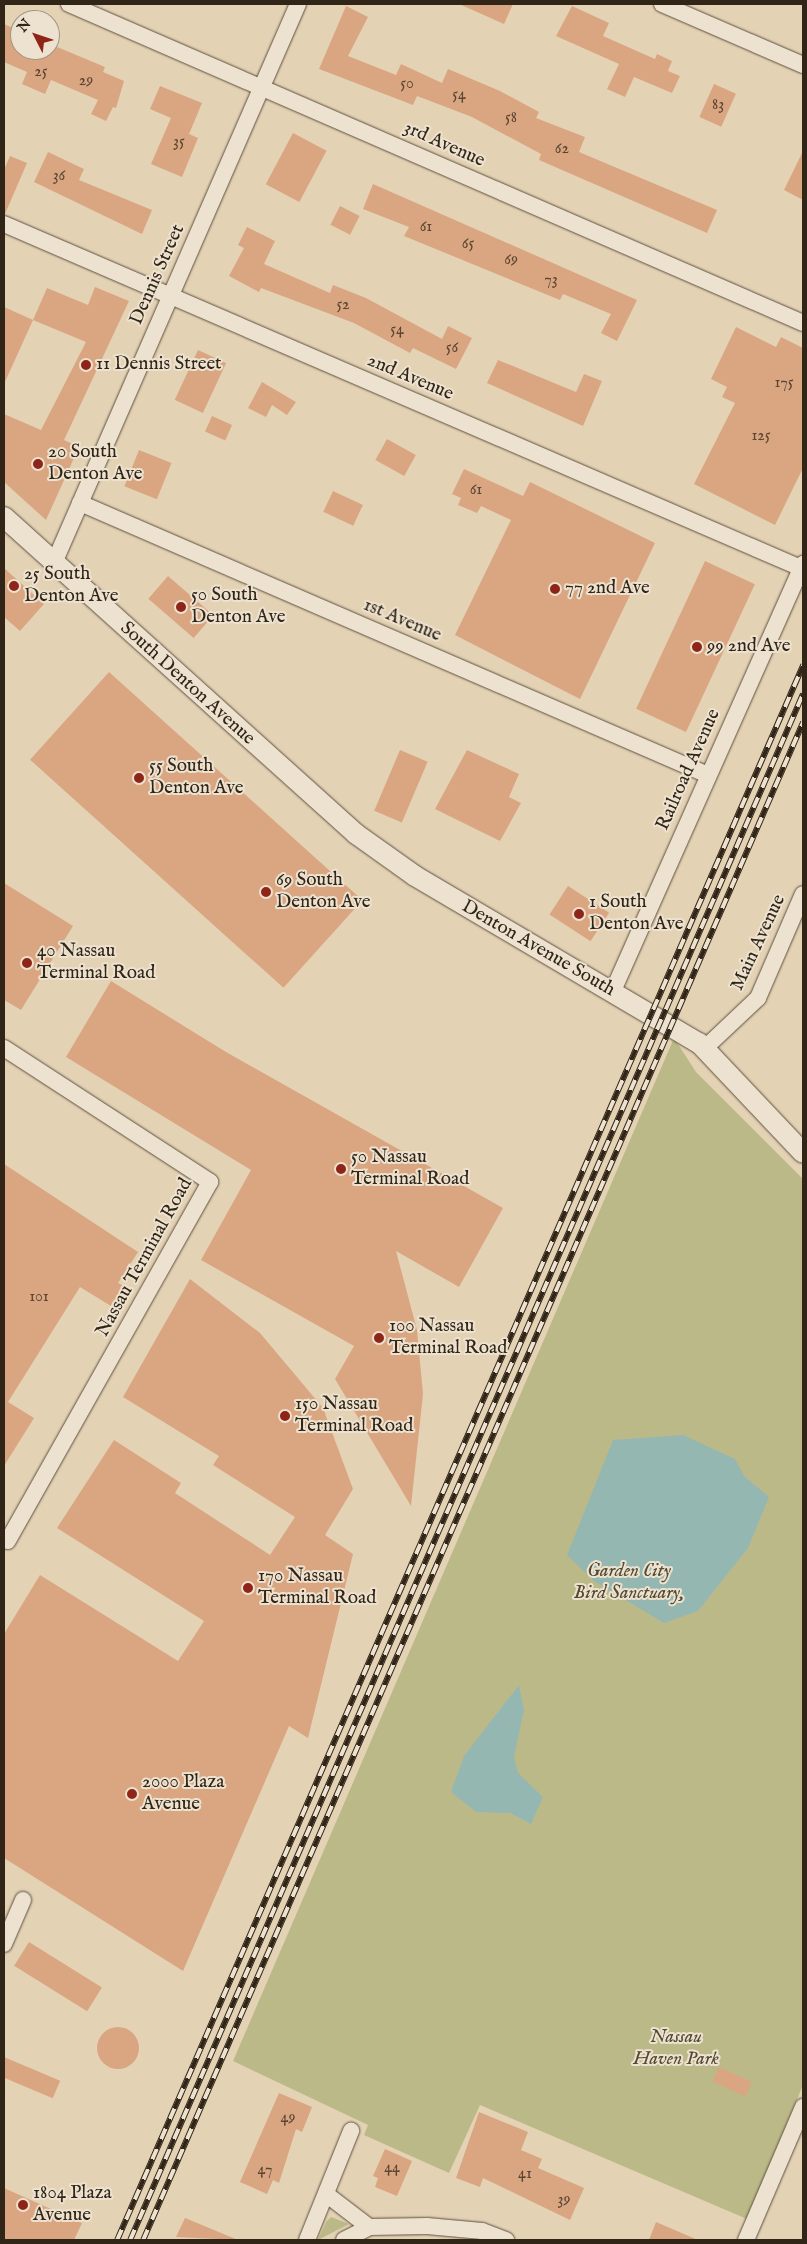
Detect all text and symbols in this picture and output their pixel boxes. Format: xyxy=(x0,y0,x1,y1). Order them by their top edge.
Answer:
north arrow xyxy=(10,10,60,60)
text: N xyxy=(14,15,35,36)
house number: 25 xyxy=(34,62,48,82)
house number: 29 xyxy=(79,71,93,91)
house number: 50 xyxy=(400,74,414,94)
house number: 54 xyxy=(452,85,466,105)
house number: 83 xyxy=(712,95,724,115)
house number: 58 xyxy=(505,108,517,128)
street label: 3rd Avenue xyxy=(400,117,488,173)
house number: 35 xyxy=(173,132,185,152)
house number: 62 xyxy=(555,139,569,159)
house number: 36 xyxy=(53,166,65,186)
house number: 61 xyxy=(420,217,432,237)
street label: Dennis Street xyxy=(126,221,190,329)
house number: 65 xyxy=(462,234,474,254)
house number: 69 xyxy=(504,250,518,270)
house number: 73 xyxy=(544,270,558,290)
house number: 52 xyxy=(336,295,350,315)
house number: 54 xyxy=(390,320,404,340)
house number: 56 xyxy=(446,338,458,358)
street label: 2nd Avenue xyxy=(363,350,457,406)
place label: 11 Dennis Street xyxy=(96,354,222,376)
marker: 11 Dennis Street xyxy=(80,359,92,371)
house number: 175 xyxy=(774,373,794,393)
house number: 125 xyxy=(751,426,771,446)
place label: 20 South Denton Ave xyxy=(48,442,142,486)
marker: 20 South Denton Ave xyxy=(32,458,44,470)
house number: 61 xyxy=(470,480,482,500)
place label: 25 South Denton Ave xyxy=(24,564,118,608)
place label: 77 2nd Ave xyxy=(565,578,650,600)
marker: 25 South Denton Ave xyxy=(8,580,20,592)
marker: 77 2nd Ave xyxy=(549,583,561,595)
place label: 50 South Denton Ave xyxy=(191,585,285,629)
street label: 1st Avenue xyxy=(360,594,444,648)
marker: 50 South Denton Ave xyxy=(175,601,187,613)
street label: South Denton Avenue xyxy=(115,617,259,751)
place label: 99 2nd Ave xyxy=(707,636,791,658)
marker: 99 2nd Ave xyxy=(691,641,703,653)
street label: Railroad Avenue xyxy=(652,706,726,834)
place label: 55 South Denton Ave xyxy=(149,756,243,800)
marker: 55 South Denton Ave xyxy=(133,772,145,784)
place label: 69 South Denton Ave xyxy=(276,870,370,914)
marker: 69 South Denton Ave xyxy=(260,886,272,898)
street label: Main Avenue xyxy=(727,891,791,995)
place label: 1 South Denton Ave xyxy=(589,892,683,936)
street label: Denton Avenue South xyxy=(457,896,619,1002)
marker: 1 South Denton Ave xyxy=(573,908,585,920)
place label: 40 Nassau Terminal Road xyxy=(37,941,155,985)
marker: 40 Nassau Terminal Road xyxy=(21,957,33,969)
place label: 50 Nassau Terminal Road xyxy=(351,1147,469,1191)
marker: 50 Nassau Terminal Road xyxy=(335,1163,347,1175)
street label: Nassau Terminal Road xyxy=(92,1175,198,1341)
house number: 101 xyxy=(29,1287,49,1307)
place label: 100 Nassau Terminal Road xyxy=(389,1316,507,1360)
marker: 100 Nassau Terminal Road xyxy=(373,1332,385,1344)
place label: 150 Nassau Terminal Road xyxy=(295,1394,413,1438)
marker: 150 Nassau Terminal Road xyxy=(279,1410,291,1422)
park label: Garden City Bird Sanctuary, xyxy=(574,1561,684,1605)
place label: 170 Nassau Terminal Road xyxy=(258,1566,376,1610)
marker: 170 Nassau Terminal Road xyxy=(242,1582,254,1594)
place label: 2000 Plaza Avenue xyxy=(142,1772,224,1816)
marker: 2000 Plaza Avenue xyxy=(126,1788,138,1800)
park label: Nassau Haven Park xyxy=(633,2027,719,2071)
house number: 49 xyxy=(281,2108,295,2128)
house number: 44 xyxy=(384,2158,400,2178)
house number: 47 xyxy=(258,2160,272,2180)
house number: 41 xyxy=(518,2164,532,2184)
place label: 1804 Plaza Avenue xyxy=(33,2183,112,2227)
house number: 39 xyxy=(558,2190,570,2210)
marker: 1804 Plaza Avenue xyxy=(17,2199,29,2211)

